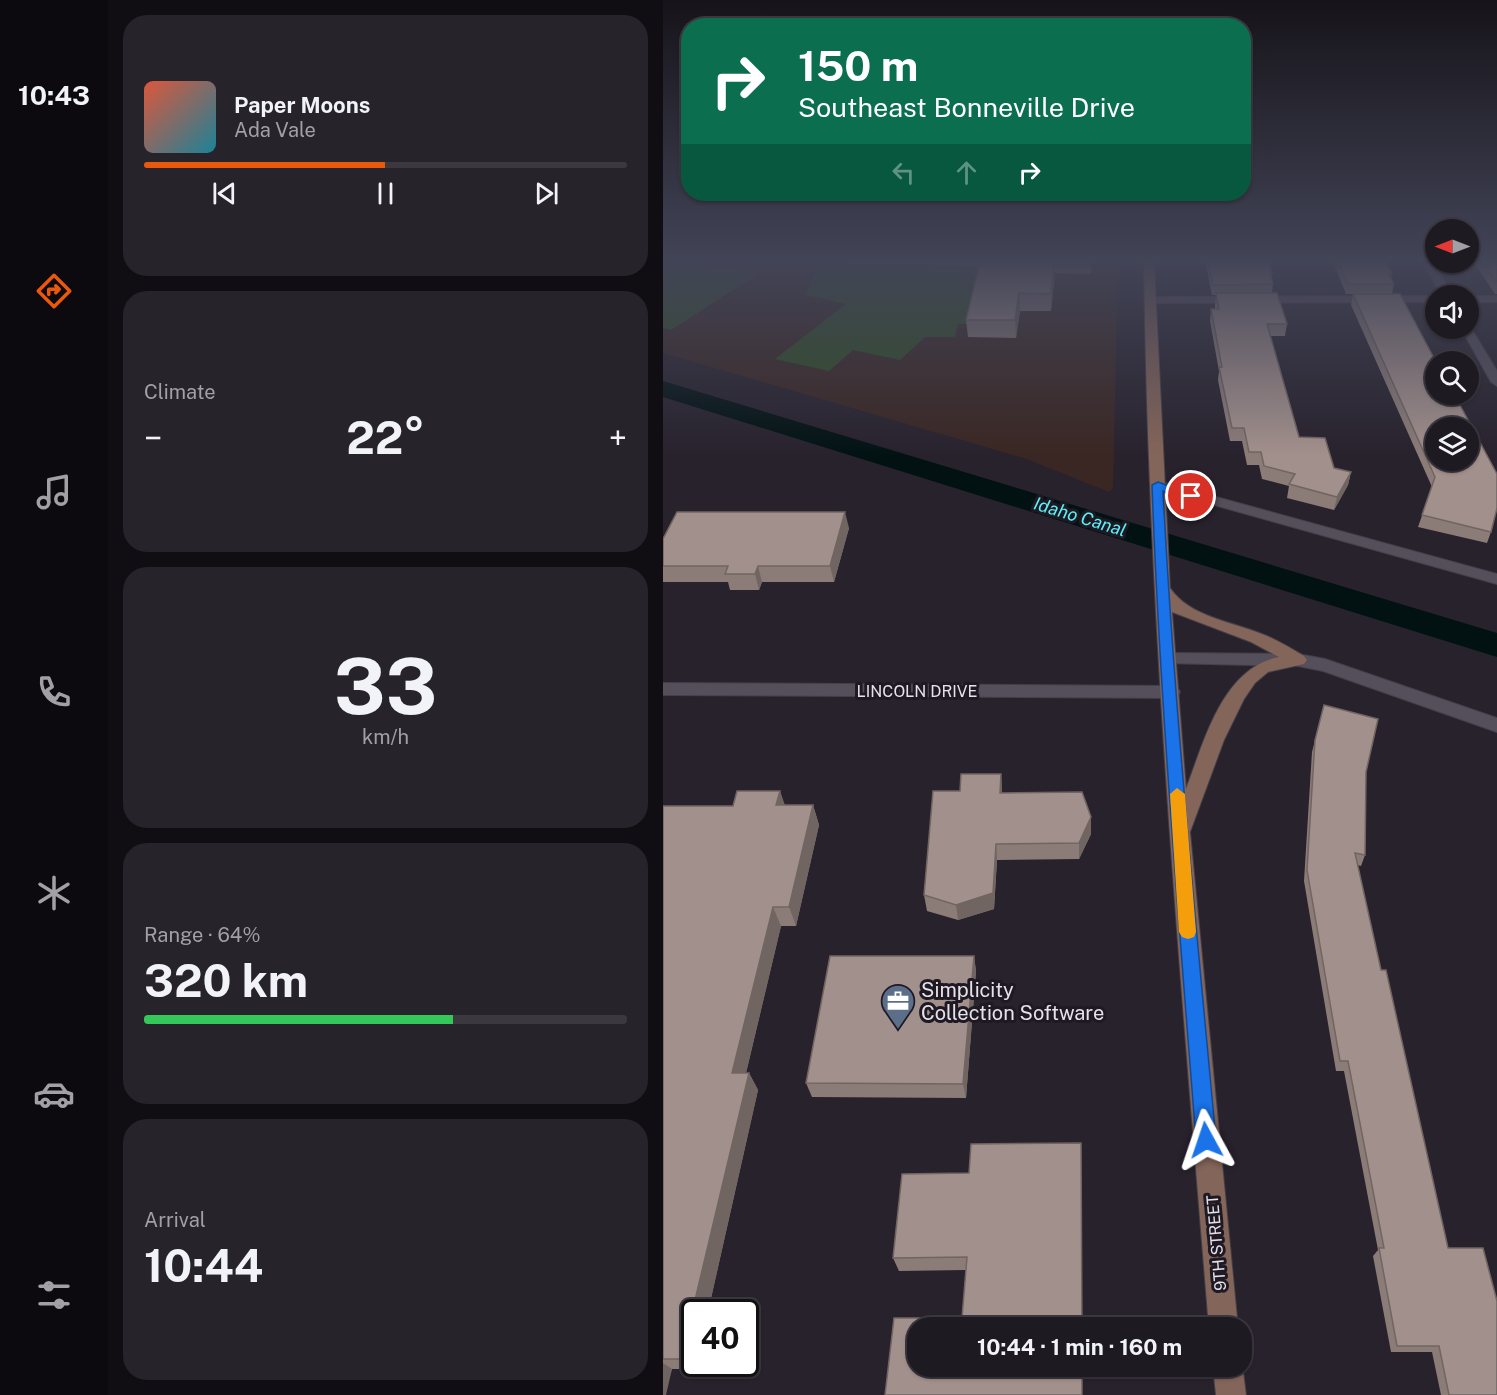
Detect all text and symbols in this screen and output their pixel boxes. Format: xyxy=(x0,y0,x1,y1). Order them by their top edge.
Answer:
text: 150 m xyxy=(798,41,918,90)
icon: right xyxy=(699,42,777,120)
text: 10:43 xyxy=(18,79,90,111)
text: Southeast Bonneville Drive xyxy=(798,91,1135,123)
text: Paper Moons xyxy=(234,92,370,118)
text: Ada Vale xyxy=(234,118,316,142)
icon: left xyxy=(887,156,920,189)
icon: ahead xyxy=(950,156,983,189)
icon: right xyxy=(1013,156,1046,189)
icon: previous xyxy=(208,177,241,210)
icon: pause xyxy=(369,177,402,210)
icon: next xyxy=(530,177,563,210)
north arrow xyxy=(1425,219,1479,273)
map controls xyxy=(1425,219,1479,471)
icon: directions xyxy=(33,270,75,312)
button: sound xyxy=(1425,285,1479,339)
button: search xyxy=(1425,351,1479,405)
text: Climate xyxy=(144,380,216,404)
text: 22° xyxy=(346,411,425,464)
button: layers xyxy=(1425,417,1479,471)
text: − xyxy=(144,419,162,457)
text: + xyxy=(609,419,627,457)
pin xyxy=(1165,470,1216,521)
icon: music xyxy=(33,471,75,513)
icon: arrive xyxy=(1174,479,1207,512)
water label: Idaho Canal xyxy=(1031,493,1129,541)
text: 33 xyxy=(334,640,437,732)
icon: phone xyxy=(33,671,75,713)
street label: LINCOLN DRIVE xyxy=(857,682,977,701)
text: km/h xyxy=(362,725,409,749)
icon: climate xyxy=(33,872,75,914)
text: Range · 64% xyxy=(144,923,261,947)
text: 320 km xyxy=(144,954,308,1007)
place label: Simplicity Collection Software xyxy=(921,978,1104,1025)
office icon: Simplicity Collection Software xyxy=(880,983,916,1030)
icon: car xyxy=(33,1073,75,1115)
position arrow xyxy=(1174,1108,1238,1172)
street label: 9TH STREET xyxy=(1203,1194,1230,1292)
text: Arrival xyxy=(144,1208,206,1232)
text: 10:44 xyxy=(144,1239,263,1292)
icon: filters xyxy=(33,1274,75,1316)
speed limit sign: 40 xyxy=(681,1299,759,1377)
text: 10:44 · 1 min · 160 m xyxy=(977,1334,1182,1360)

